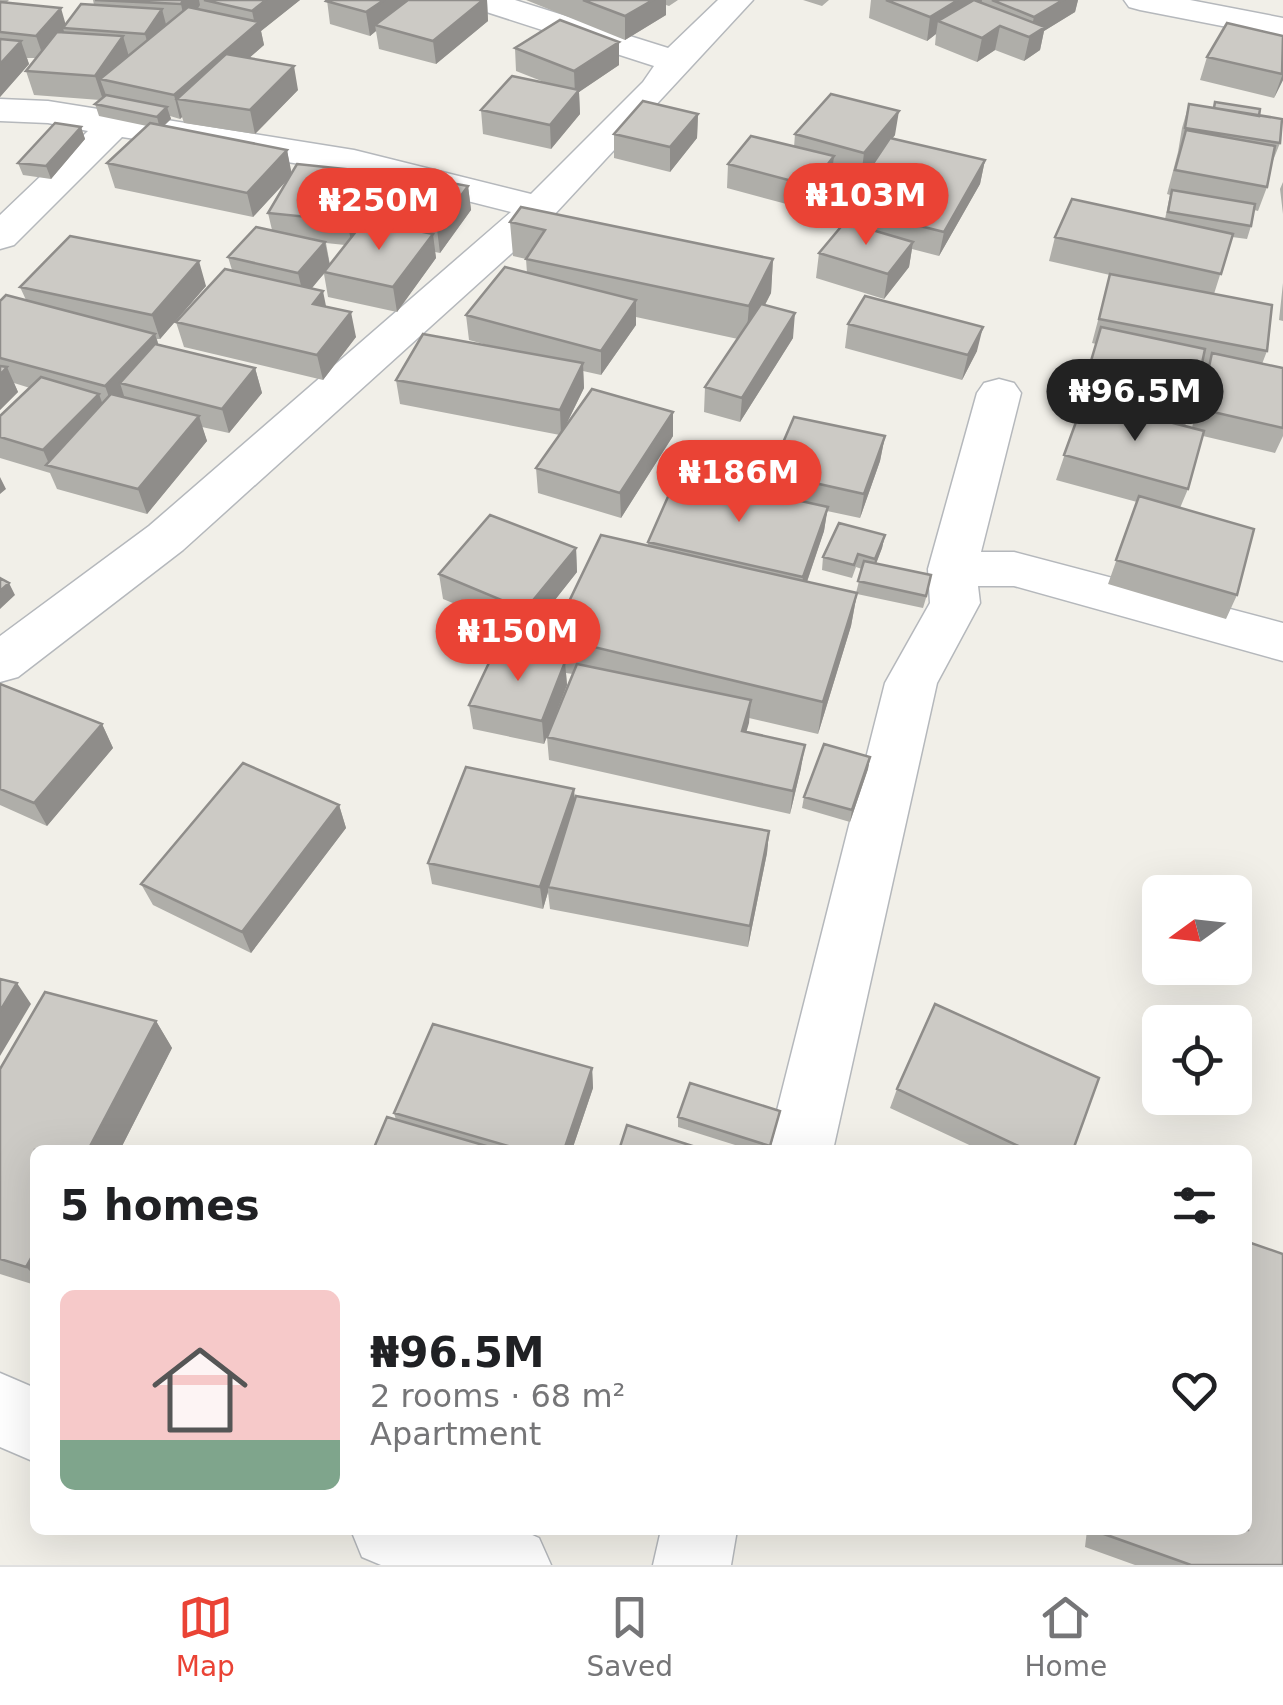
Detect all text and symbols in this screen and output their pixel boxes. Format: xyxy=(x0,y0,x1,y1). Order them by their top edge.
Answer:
pin: ₦103M xyxy=(796,163,936,248)
pin: ₦250M xyxy=(309,168,449,253)
text: ₦103M xyxy=(806,176,926,214)
text: ₦250M xyxy=(319,181,439,219)
pin: ₦96.5M xyxy=(1054,359,1216,444)
text: ₦96.5M xyxy=(1068,372,1202,410)
pin: ₦186M xyxy=(669,440,809,525)
text: ₦186M xyxy=(679,453,799,491)
pin: ₦150M xyxy=(448,599,588,684)
text: ₦150M xyxy=(458,612,578,650)
north arrow xyxy=(1142,875,1252,985)
map controls xyxy=(1142,875,1252,1115)
button: locate xyxy=(1142,1005,1252,1115)
icon: filters xyxy=(1167,1178,1222,1233)
text: 5 homes xyxy=(60,1181,260,1230)
text: ₦96.5M xyxy=(370,1328,545,1377)
icon: home xyxy=(140,1330,260,1450)
icon: heart xyxy=(1167,1363,1222,1418)
text: 2 rooms · 68 m² xyxy=(370,1377,625,1415)
text: Apartment xyxy=(370,1415,541,1453)
tab: Map xyxy=(176,1590,235,1683)
tab: Saved xyxy=(586,1590,673,1683)
tab: Home xyxy=(1025,1590,1107,1683)

